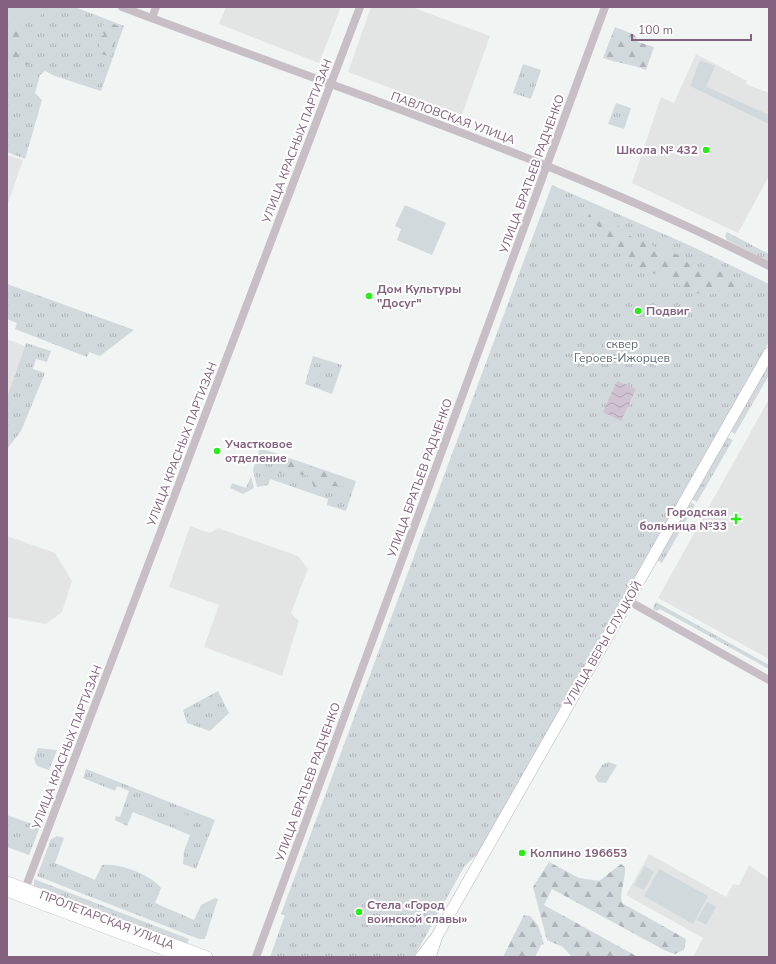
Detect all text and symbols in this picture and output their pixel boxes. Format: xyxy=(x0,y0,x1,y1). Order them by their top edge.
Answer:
scale bar xyxy=(632,16,751,42)
text: 100 m xyxy=(638,22,673,38)
street label: УЛИЦА КРАСНЫХ ПАРТИЗАН xyxy=(258,57,336,226)
street label: ПАВЛОВСКАЯ УЛИЦА xyxy=(389,88,518,148)
street label: УЛИЦА БРАТЬЕВ РАДЧЕНКО xyxy=(495,92,568,257)
place label: Школа № 432 xyxy=(616,142,698,158)
marker: Школа № 432 xyxy=(701,145,711,155)
place label: Дом Культуры "Досуг" xyxy=(377,281,461,311)
marker: Дом Культуры "Досуг" xyxy=(364,291,374,301)
place label: Подвиг xyxy=(646,303,690,319)
marker: Подвиг xyxy=(633,306,643,316)
park label: сквер Героев-Ижорцев xyxy=(574,336,670,366)
street label: УЛИЦА КРАСНЫХ ПАРТИЗАН xyxy=(143,360,221,529)
street label: УЛИЦА БРАТЬЕВ РАДЧЕНКО xyxy=(383,396,456,561)
place label: Участковое отделение xyxy=(224,436,293,466)
marker: Участковое отделение xyxy=(212,446,222,456)
place label: Городская больница №33 xyxy=(640,504,727,534)
marker: Городская больница №33 xyxy=(730,513,742,525)
street label: УЛИЦА ВЕРЫ СЛУЦКОЙ xyxy=(560,578,646,711)
street label: УЛИЦА КРАСНЫХ ПАРТИЗАН xyxy=(28,663,106,832)
street label: УЛИЦА БРАТЬЕВ РАДЧЕНКО xyxy=(271,700,344,865)
place label: Колпино 196653 xyxy=(530,845,627,861)
marker: Колпино 196653 xyxy=(517,848,527,858)
street label: ПРОЛЕТАРСКАЯ УЛИЦА xyxy=(37,887,177,953)
place label: Стела «Город воинской славы» xyxy=(367,897,467,927)
marker: Стела «Город воинской славы» xyxy=(354,907,364,917)

